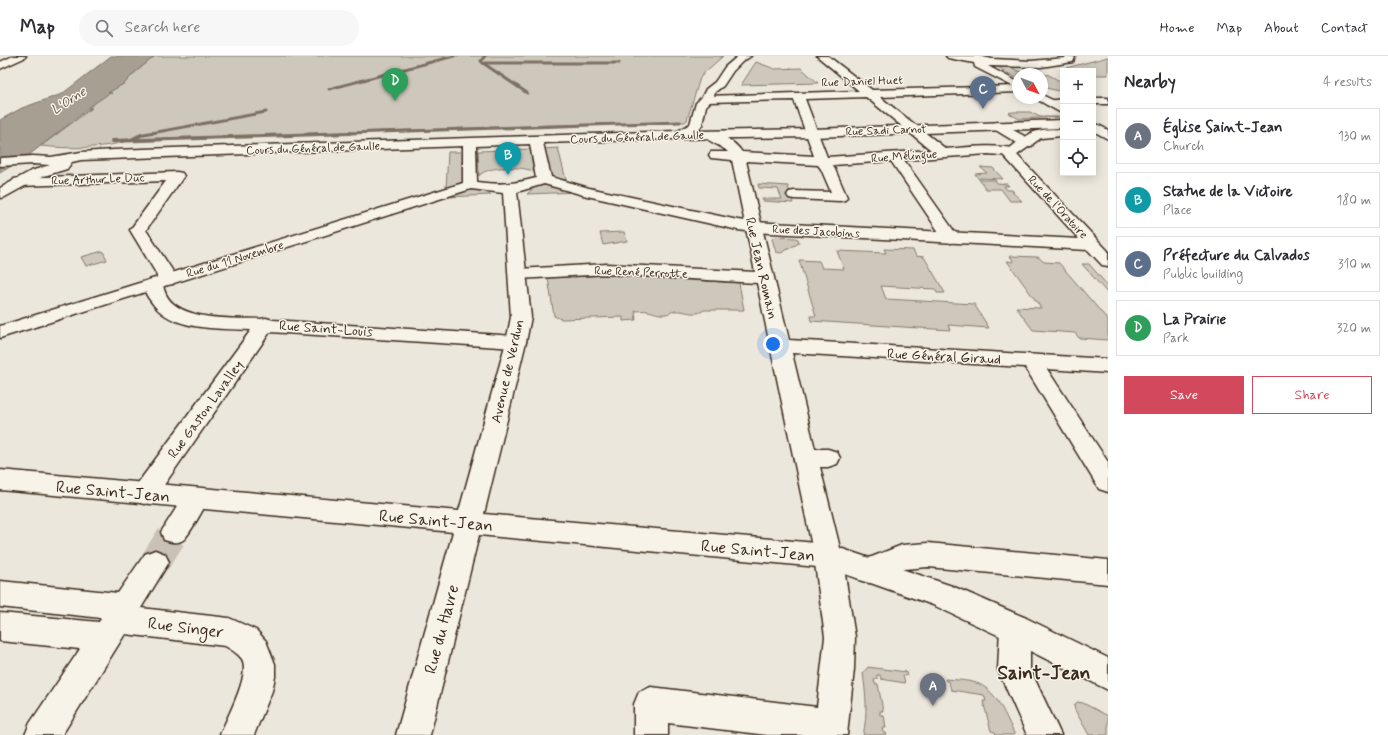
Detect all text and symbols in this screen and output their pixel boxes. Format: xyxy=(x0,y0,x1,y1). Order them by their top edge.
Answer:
search box xyxy=(79,10,359,46)
text: Map xyxy=(20,15,55,40)
icon: search xyxy=(93,17,115,39)
text: Search here xyxy=(125,18,200,38)
text: Home xyxy=(1160,19,1194,37)
text: Map xyxy=(1216,19,1242,37)
text: About xyxy=(1264,19,1299,37)
text: Contact xyxy=(1321,19,1368,37)
pin: D xyxy=(382,68,408,101)
north arrow xyxy=(1012,68,1048,104)
map controls xyxy=(1060,68,1096,176)
button: + xyxy=(1060,68,1096,104)
text: Nearby xyxy=(1124,71,1176,93)
street label: Rue Daniel Huet xyxy=(821,73,904,91)
text: 4 results xyxy=(1323,74,1372,91)
pin: C xyxy=(970,76,996,109)
water label: L'Orne xyxy=(48,83,90,119)
button: − xyxy=(1060,104,1096,140)
text: Église Saint-Jean xyxy=(1163,118,1282,138)
street label: Rue Sadi Carnot xyxy=(845,122,927,140)
street label: Cours du Général de Gaulle xyxy=(570,128,704,148)
text: A xyxy=(1134,128,1142,145)
text: 130 m xyxy=(1338,128,1371,145)
text: Church xyxy=(1163,138,1204,155)
street label: Cours du Général de Gaulle xyxy=(246,139,380,159)
button: locate xyxy=(1060,140,1096,176)
pin: B xyxy=(495,142,521,175)
street label: Rue Mélingue xyxy=(870,147,938,168)
street label: Rue Arthur Le Duc xyxy=(51,170,145,190)
street label: Rue de l'Oratoire xyxy=(1024,172,1091,243)
text: Statue de la Victoire xyxy=(1163,182,1293,202)
text: B xyxy=(1134,192,1142,209)
text: 180 m xyxy=(1336,192,1371,209)
text: Place xyxy=(1163,202,1192,219)
street label: Rue Jean Romain xyxy=(741,215,782,321)
street label: Rue des Jacobins xyxy=(772,222,861,242)
street label: Rue du 11 Novembre xyxy=(185,238,286,282)
text: Préfecture du Calvados xyxy=(1163,246,1310,266)
text: C xyxy=(1133,256,1143,273)
text: 310 m xyxy=(1338,256,1371,273)
street label: Rue René Perrotte xyxy=(594,263,688,283)
text: Public building xyxy=(1163,266,1243,283)
text: La Prairie xyxy=(1163,310,1226,330)
street label: Rue Saint-Louis xyxy=(279,317,373,341)
street label: Avenue de Verdun xyxy=(487,318,529,425)
text: D xyxy=(1134,320,1142,337)
text: 320 m xyxy=(1337,320,1371,337)
text: Park xyxy=(1163,330,1189,347)
your location xyxy=(763,334,783,354)
street label: Rue Général Giraud xyxy=(887,345,1001,369)
street label: Rue Gaston Lavalley xyxy=(164,357,248,462)
button: Save xyxy=(1124,376,1244,414)
button: Share xyxy=(1252,376,1372,414)
street label: Rue Saint-Jean xyxy=(55,476,171,508)
street label: Rue Saint-Jean xyxy=(378,505,494,537)
street label: Rue Saint-Jean xyxy=(700,535,816,567)
street label: Rue du Havre xyxy=(419,582,464,676)
street label: Rue Singer xyxy=(146,612,225,646)
district label: Saint-Jean xyxy=(998,661,1090,686)
pin: A xyxy=(920,673,946,706)

